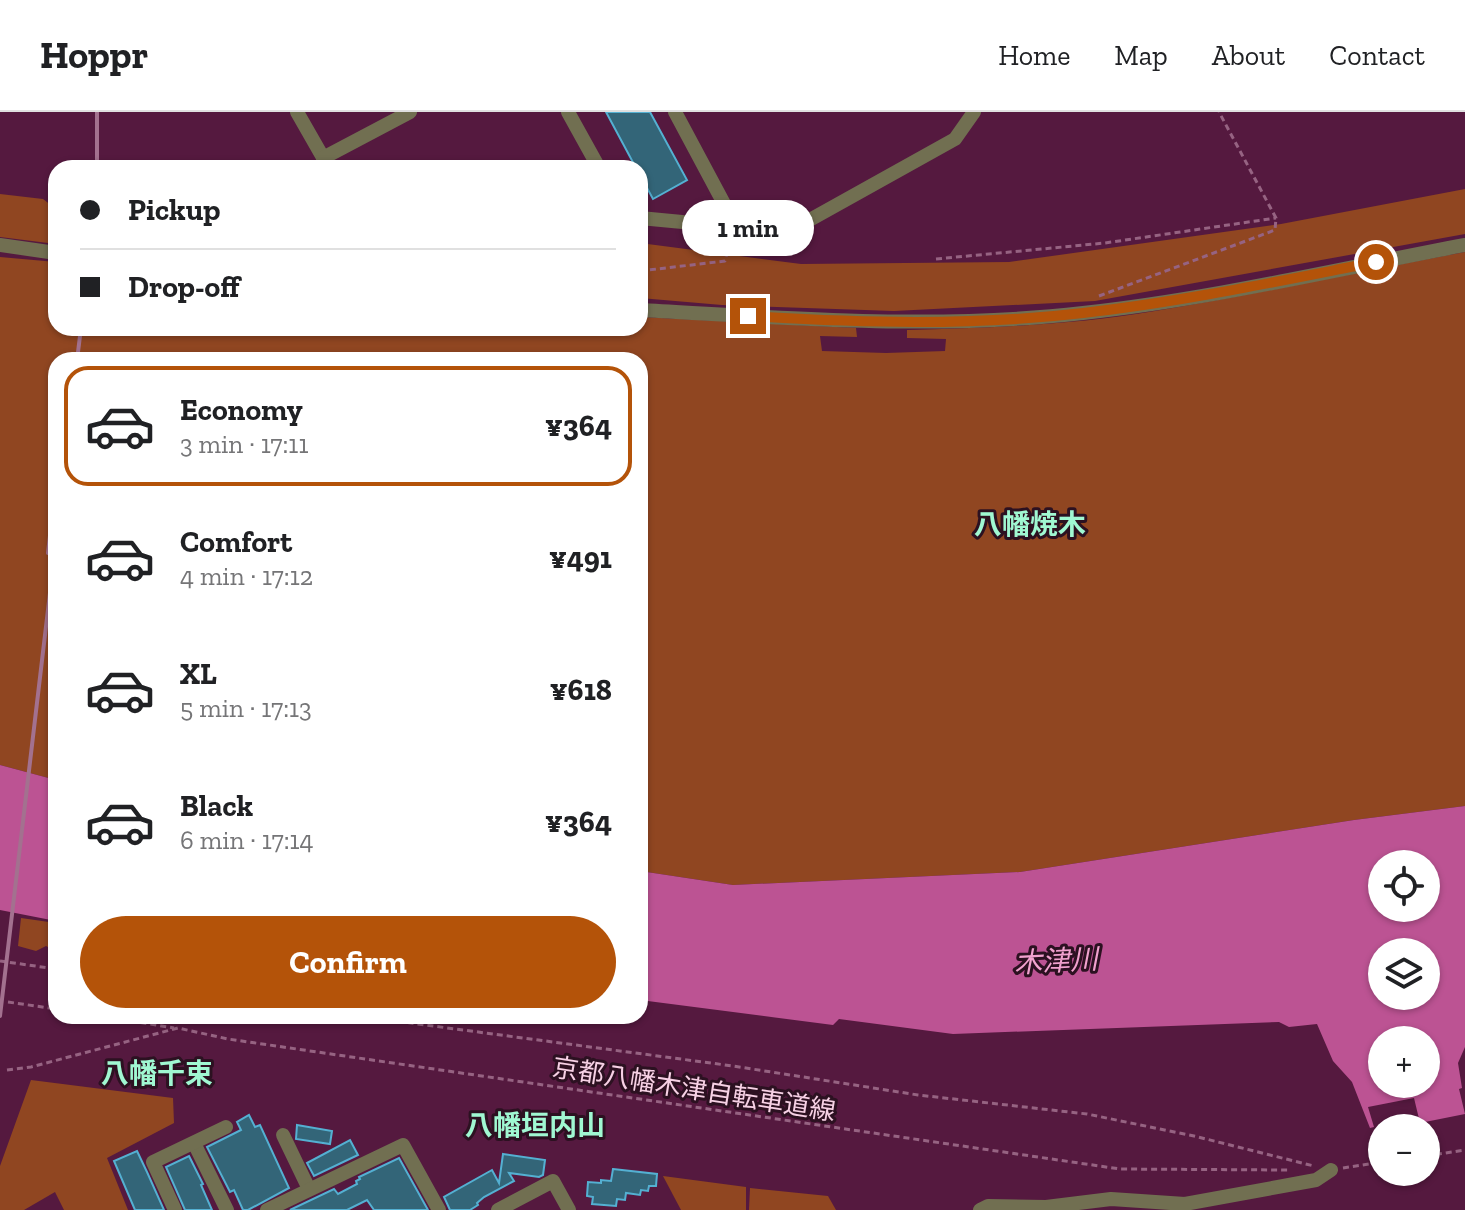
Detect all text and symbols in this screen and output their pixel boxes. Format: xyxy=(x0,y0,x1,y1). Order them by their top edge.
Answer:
text: Hoppr xyxy=(40,32,148,78)
text: Home xyxy=(998,39,1070,72)
text: Map xyxy=(1114,39,1168,72)
text: About xyxy=(1212,39,1285,72)
text: Contact xyxy=(1329,39,1425,72)
text: Pickup xyxy=(128,192,220,228)
callout: 1 min xyxy=(682,200,814,256)
text: 1 min xyxy=(717,212,779,244)
route start xyxy=(1358,244,1394,280)
text: Drop-off xyxy=(128,269,240,305)
route end xyxy=(730,298,766,334)
icon: car xyxy=(84,390,156,462)
text: Economy xyxy=(180,392,303,428)
text: ¥364 xyxy=(545,408,612,444)
text: 3 min · 17:11 xyxy=(180,428,308,460)
district label: 八幡焼木 xyxy=(974,508,1086,541)
icon: car xyxy=(84,522,156,594)
text: Comfort xyxy=(180,524,292,560)
text: ¥491 xyxy=(549,540,612,576)
text: 4 min · 17:12 xyxy=(180,560,313,592)
icon: car xyxy=(84,654,156,726)
text: XL xyxy=(180,656,217,692)
text: ¥618 xyxy=(550,672,612,708)
text: 5 min · 17:13 xyxy=(180,692,312,724)
icon: car xyxy=(84,786,156,858)
text: Black xyxy=(180,788,253,824)
text: ¥364 xyxy=(545,804,612,840)
text: 6 min · 17:14 xyxy=(180,824,313,856)
map controls xyxy=(1368,850,1440,1186)
button: locate xyxy=(1368,850,1440,922)
button: Confirm xyxy=(80,916,616,1008)
button: layers xyxy=(1368,938,1440,1010)
water label: 木津川 xyxy=(1013,942,1102,980)
button: + xyxy=(1368,1026,1440,1098)
street label: 京都八幡木津自転車道線 xyxy=(550,1051,838,1127)
district label: 八幡千束 xyxy=(101,1057,213,1090)
district label: 八幡垣内山 xyxy=(465,1109,605,1142)
button: − xyxy=(1368,1114,1440,1186)

